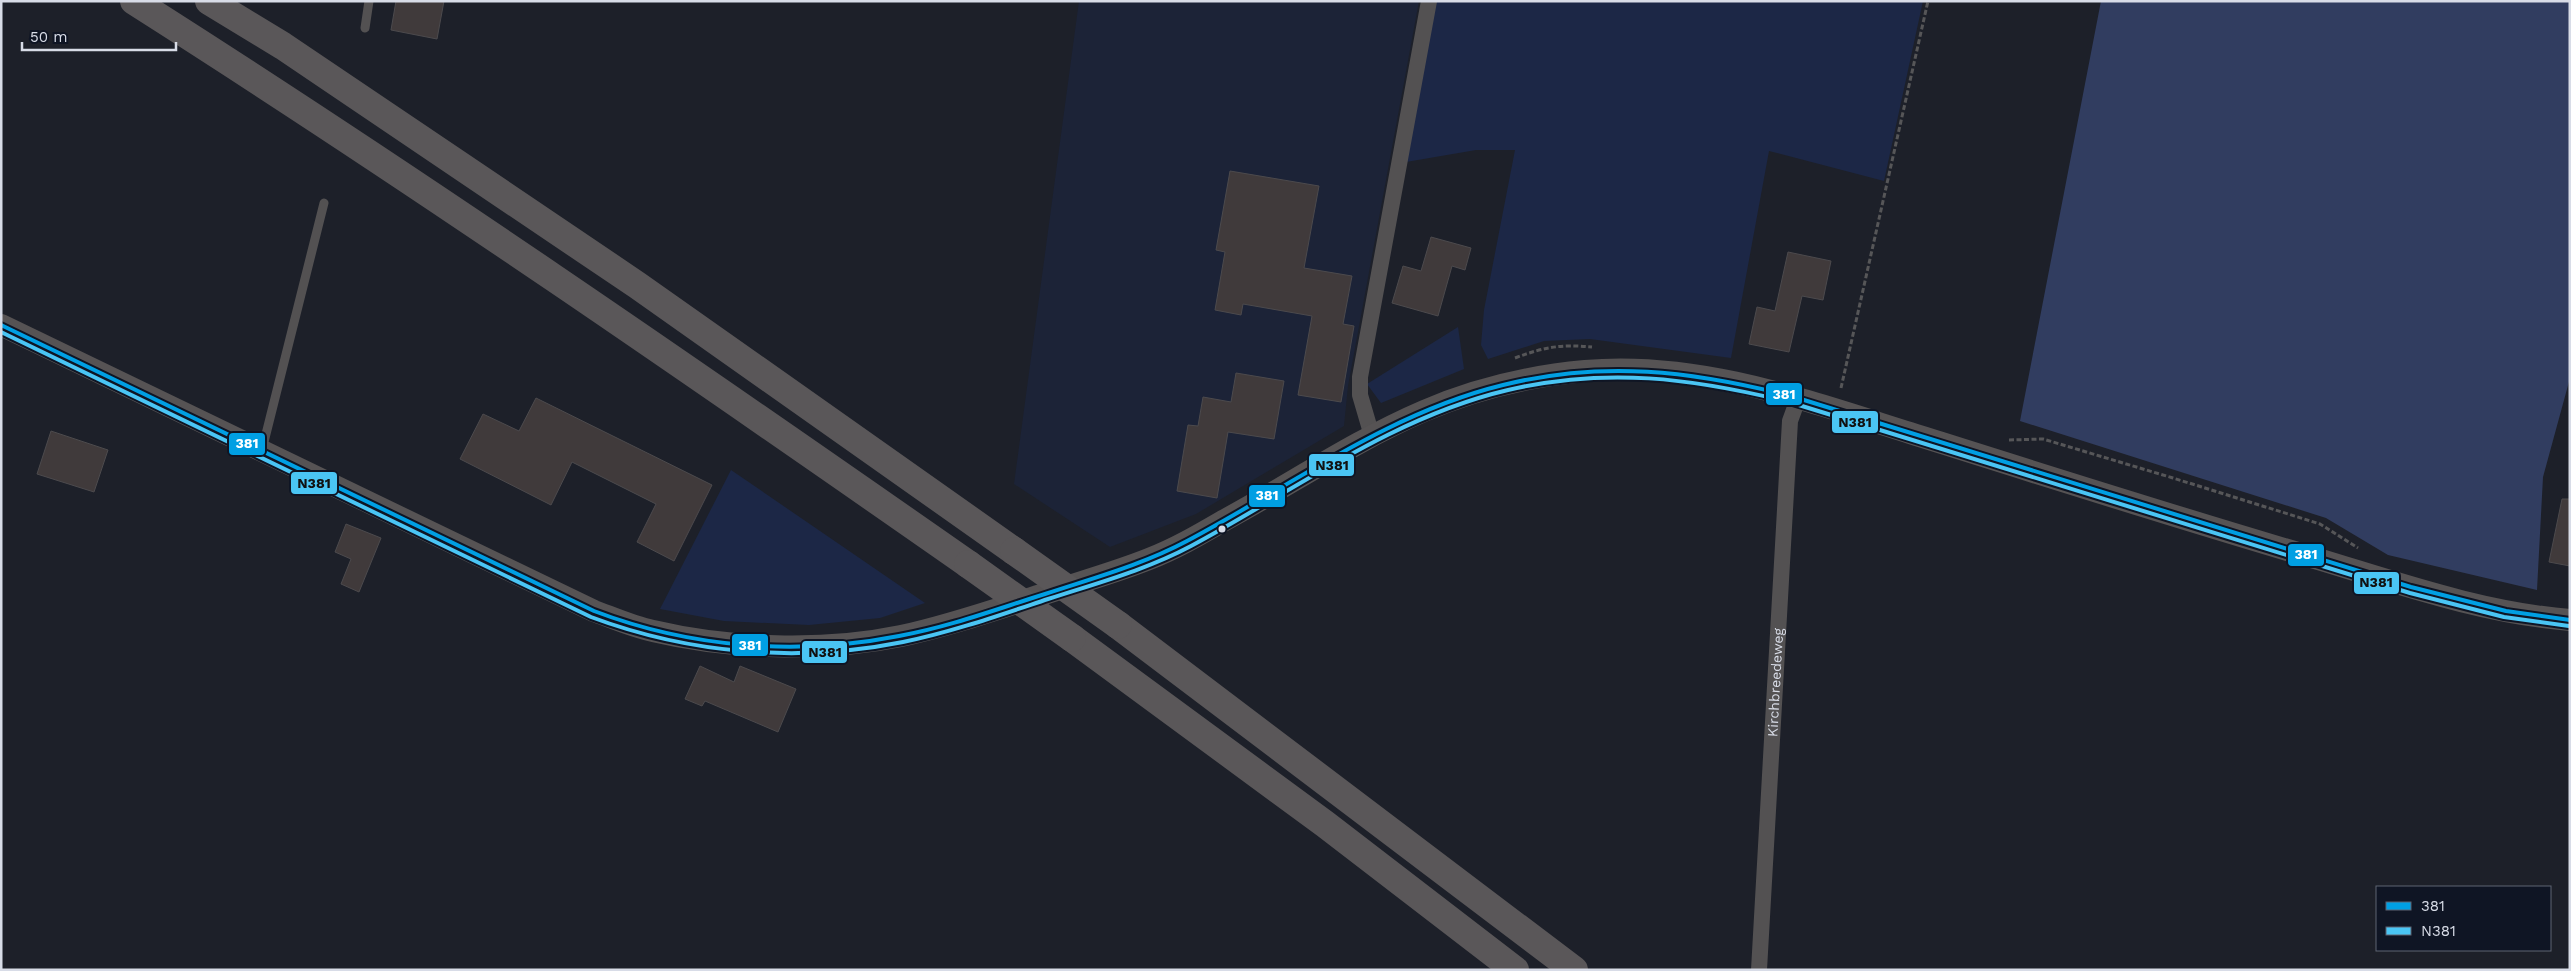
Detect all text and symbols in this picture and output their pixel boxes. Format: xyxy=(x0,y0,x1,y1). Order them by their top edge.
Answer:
scale bar xyxy=(22,20,176,52)
text: 50 m xyxy=(30,28,67,46)
line badge: 381 xyxy=(1765,382,1803,406)
text: 381 xyxy=(1772,386,1796,402)
line badge: N381 xyxy=(1831,410,1879,434)
text: N381 xyxy=(1838,414,1872,430)
line badge: 381 xyxy=(228,432,266,456)
text: 381 xyxy=(235,435,259,451)
line badge: N381 xyxy=(1308,453,1355,477)
text: N381 xyxy=(1315,457,1349,473)
line badge: N381 xyxy=(290,471,338,495)
text: N381 xyxy=(297,475,331,491)
line badge: 381 xyxy=(1248,484,1286,508)
text: 381 xyxy=(1255,487,1279,503)
unlabelled marker xyxy=(1217,524,1227,534)
line badge: 381 xyxy=(2287,543,2325,567)
text: 381 xyxy=(2294,546,2318,562)
line badge: N381 xyxy=(2353,571,2400,595)
text: N381 xyxy=(2359,574,2393,590)
street label: Kirchbreedeweg xyxy=(1764,627,1786,737)
line badge: 381 xyxy=(731,633,769,657)
text: 381 xyxy=(738,637,762,653)
line badge: N381 xyxy=(801,640,848,664)
text: N381 xyxy=(808,644,842,660)
legend xyxy=(2376,886,2551,951)
text: 381 xyxy=(2421,897,2445,915)
text: N381 xyxy=(2421,922,2456,940)

